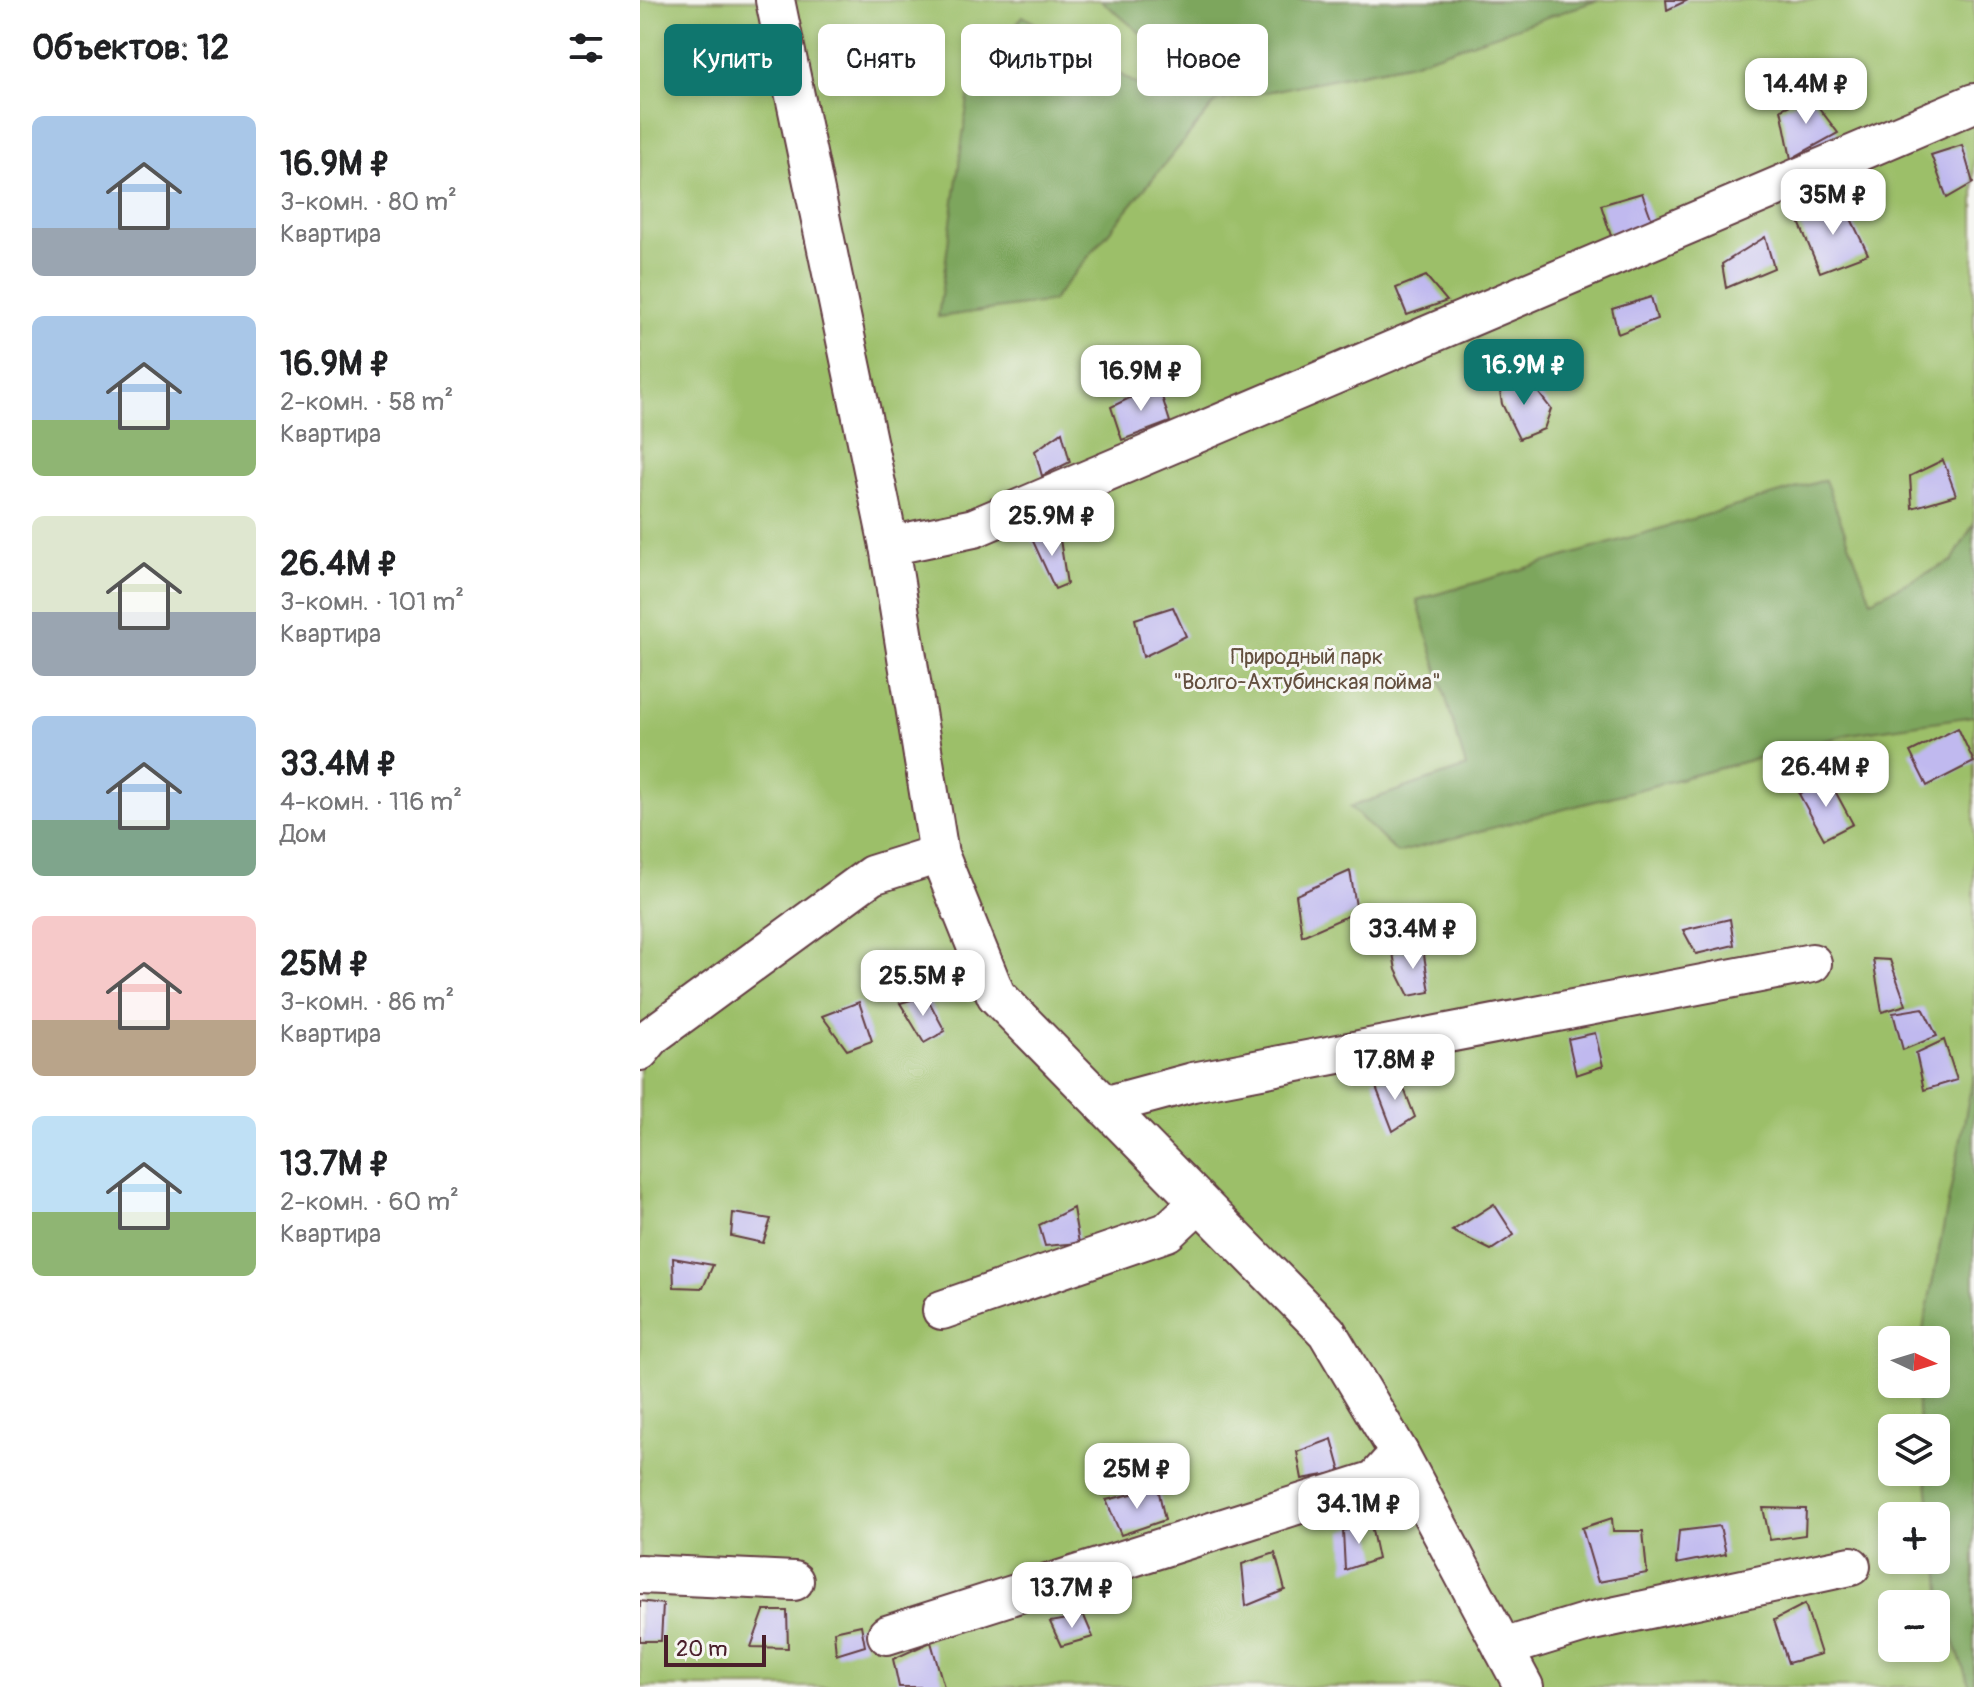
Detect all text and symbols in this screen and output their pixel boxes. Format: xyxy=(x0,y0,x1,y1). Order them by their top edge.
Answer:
chip: Купить xyxy=(664,24,802,96)
chip: Снять xyxy=(818,24,945,96)
chip: Фильтры xyxy=(961,24,1121,96)
chip: Новое xyxy=(1137,24,1268,96)
icon: filters xyxy=(564,26,608,70)
text: Объектов: 12 xyxy=(32,27,229,70)
pin: 14.4M ₽ xyxy=(1732,58,1880,126)
text: 14.4M ₽ xyxy=(1763,68,1849,100)
text: 16.9M ₽ xyxy=(280,143,390,186)
icon: home xyxy=(96,148,192,244)
pin: 35M ₽ xyxy=(1777,169,1889,237)
text: 35M ₽ xyxy=(1799,179,1867,211)
text: 3-комн. · 80 m² xyxy=(280,186,457,218)
text: Квартира xyxy=(280,218,381,250)
pin: 16.9M ₽ xyxy=(1450,339,1598,407)
text: 16.9M ₽ xyxy=(280,343,390,386)
pin: 16.9M ₽ xyxy=(1067,345,1215,413)
icon: home xyxy=(96,348,192,444)
text: 16.9M ₽ xyxy=(1482,349,1566,381)
text: 16.9M ₽ xyxy=(1099,355,1183,387)
text: 2-комн. · 58 m² xyxy=(280,386,453,418)
text: Квартира xyxy=(280,418,381,450)
pin: 25.9M ₽ xyxy=(978,490,1126,558)
text: 25.9M ₽ xyxy=(1008,500,1096,532)
text: 26.4M ₽ xyxy=(280,543,398,586)
icon: home xyxy=(96,548,192,644)
text: 3-комн. · 101 m² xyxy=(280,586,464,618)
text: Квартира xyxy=(280,618,381,650)
park label: Природный парк "Волго-Ахтубинская пойма" xyxy=(1173,643,1441,696)
pin: 26.4M ₽ xyxy=(1752,741,1900,809)
text: 33.4M ₽ xyxy=(280,743,397,786)
icon: home xyxy=(96,748,192,844)
text: 26.4M ₽ xyxy=(1781,751,1871,783)
text: 4-комн. · 116 m² xyxy=(280,786,462,818)
text: Дом xyxy=(280,818,327,850)
pin: 33.4M ₽ xyxy=(1339,903,1487,971)
text: 33.4M ₽ xyxy=(1368,913,1458,945)
text: 25M ₽ xyxy=(280,943,370,986)
icon: home xyxy=(96,948,192,1044)
pin: 25.5M ₽ xyxy=(849,950,997,1018)
text: 25.5M ₽ xyxy=(879,960,967,992)
text: 3-комн. · 86 m² xyxy=(280,986,454,1018)
text: Квартира xyxy=(280,1018,381,1050)
pin: 17.8M ₽ xyxy=(1321,1034,1469,1102)
text: 17.8M ₽ xyxy=(1354,1044,1436,1076)
text: 13.7M ₽ xyxy=(280,1143,390,1186)
icon: home xyxy=(96,1148,192,1244)
text: 2-комн. · 60 m² xyxy=(280,1186,459,1218)
text: Квартира xyxy=(280,1218,381,1250)
north arrow xyxy=(1878,1326,1950,1398)
map controls xyxy=(1878,1326,1950,1662)
button: layers xyxy=(1878,1414,1950,1486)
pin: 25M ₽ xyxy=(1081,1443,1193,1511)
text: 25M ₽ xyxy=(1103,1453,1171,1485)
pin: 34.1M ₽ xyxy=(1285,1478,1433,1546)
text: 34.1M ₽ xyxy=(1316,1488,1402,1520)
button: + xyxy=(1878,1502,1950,1574)
pin: 13.7M ₽ xyxy=(998,1562,1146,1630)
text: 13.7M ₽ xyxy=(1030,1572,1114,1604)
button: − xyxy=(1878,1590,1950,1662)
scale bar xyxy=(664,1631,766,1667)
text: 20 m xyxy=(676,1635,728,1663)

